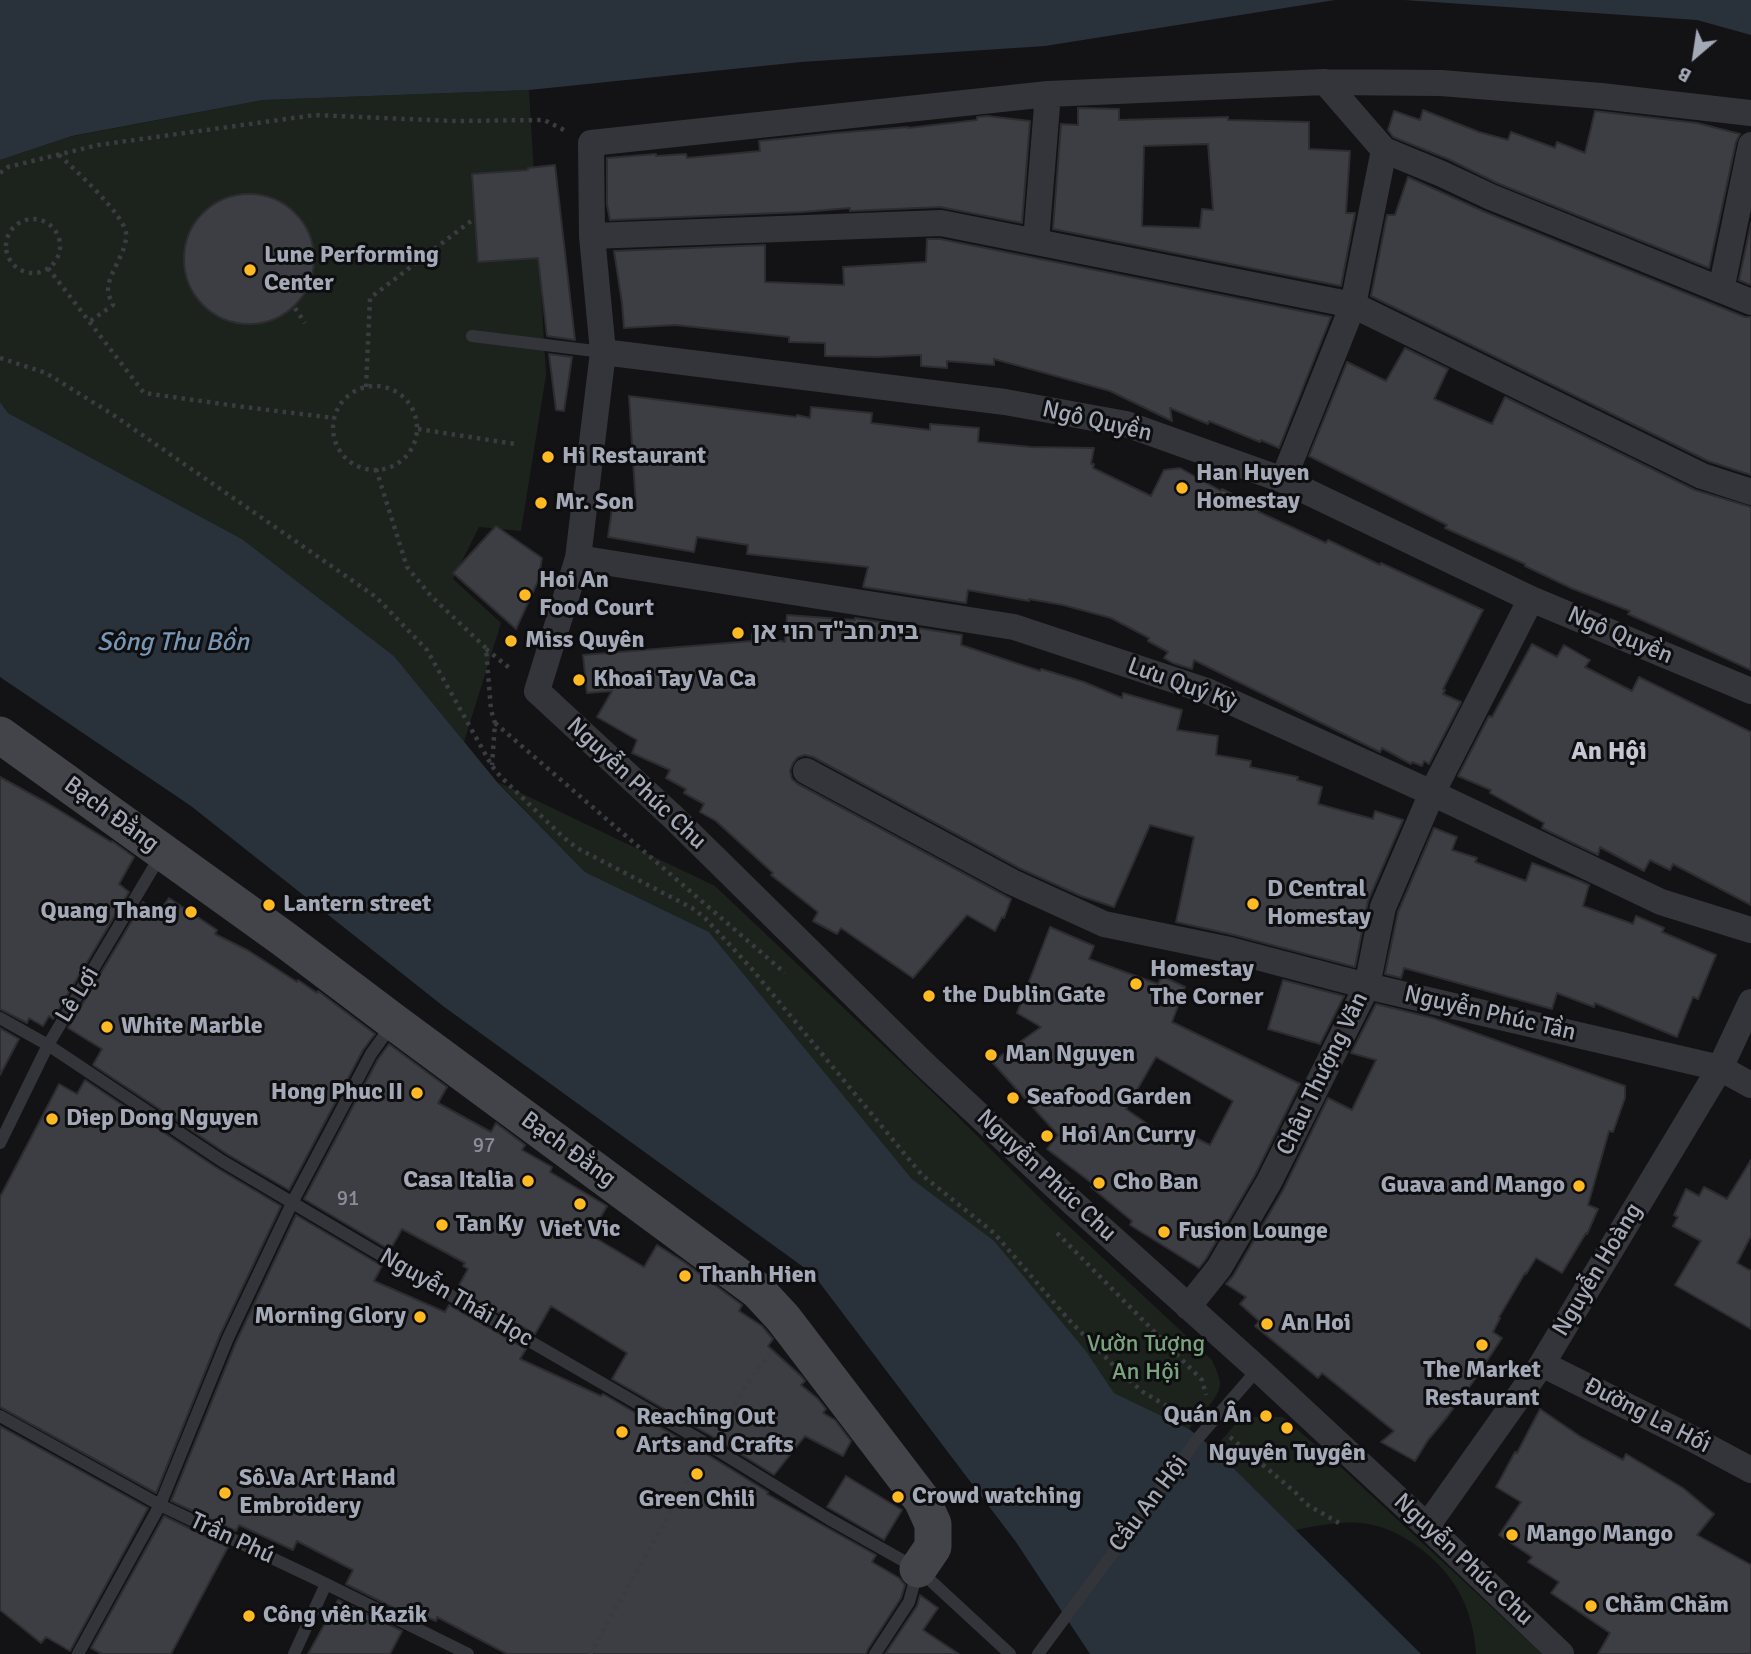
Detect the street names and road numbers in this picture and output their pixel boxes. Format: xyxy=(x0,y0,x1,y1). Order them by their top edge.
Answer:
street label: Ngô Quyền xyxy=(1039,395,1155,449)
street label: Ngô Quyền xyxy=(1563,601,1677,671)
street label: Lưu Quý Kỳ xyxy=(1123,652,1241,718)
street label: Nguyễn Phúc Chu xyxy=(560,712,712,856)
street label: Bạch Đằng xyxy=(58,771,164,859)
street label: Lê Lợi xyxy=(50,962,106,1028)
street label: Nguyễn Phúc Tần xyxy=(1401,980,1579,1048)
street label: Châu Thượng Văn xyxy=(1271,988,1375,1160)
street label: Nguyễn Phúc Chu xyxy=(970,1104,1122,1248)
street label: Bạch Đằng xyxy=(515,1106,621,1194)
street label: Nguyễn Hoàng xyxy=(1547,1198,1649,1342)
street label: Nguyễn Thái Học xyxy=(374,1242,538,1354)
street label: Đường La Hối xyxy=(1579,1372,1715,1460)
street label: Cầu An Hội xyxy=(1103,1450,1195,1558)
street label: Nguyễn Phúc Chu xyxy=(1387,1488,1539,1632)
street label: Trần Phú xyxy=(185,1507,279,1571)

